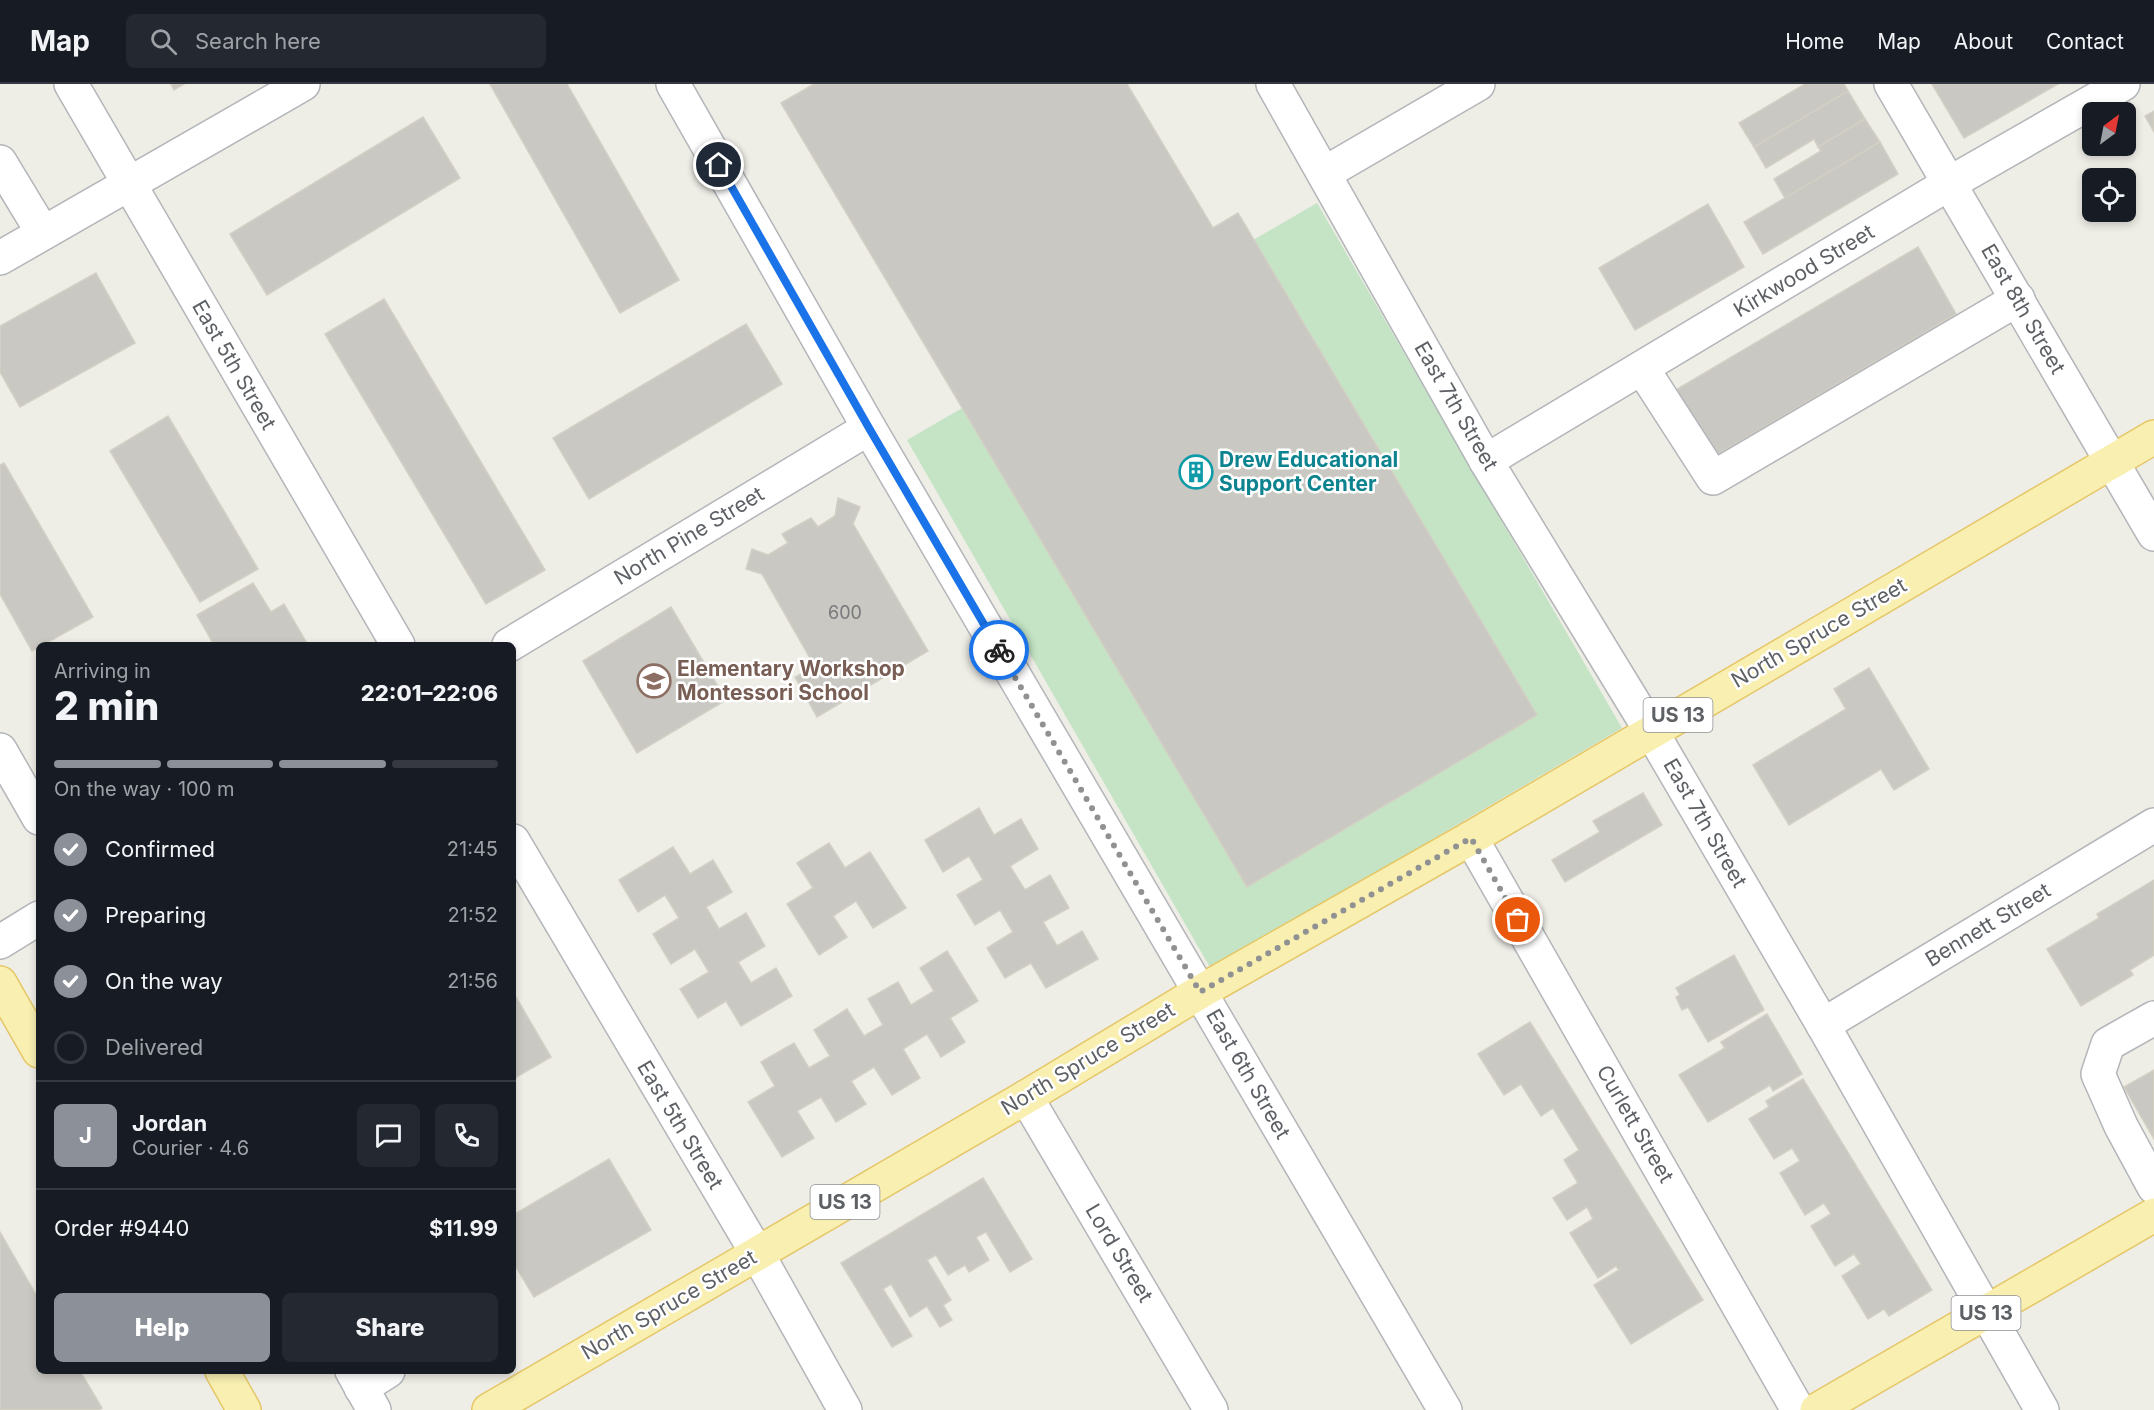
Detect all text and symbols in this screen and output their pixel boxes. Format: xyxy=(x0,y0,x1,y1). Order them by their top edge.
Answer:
search box xyxy=(126,14,546,68)
text: Map xyxy=(30,24,90,58)
icon: search xyxy=(147,25,180,58)
text: Search here xyxy=(195,28,321,54)
text: Home xyxy=(1785,29,1844,54)
text: Map xyxy=(1877,29,1921,54)
text: About xyxy=(1954,29,2013,54)
text: Contact xyxy=(2046,29,2124,54)
north arrow xyxy=(2082,102,2136,156)
map controls xyxy=(2082,102,2136,222)
pin xyxy=(693,139,744,190)
icon: home xyxy=(702,148,735,181)
button: locate xyxy=(2082,168,2136,222)
street label: Kirkwood Street xyxy=(1729,219,1879,322)
street label: East 8th Street xyxy=(1976,239,2071,378)
street label: East 5th Street xyxy=(187,295,282,434)
street label: East 7th Street xyxy=(1409,337,1503,475)
place label: Drew Educational Support Center xyxy=(1219,447,1398,496)
building icon: Drew Educational Support Center xyxy=(1178,454,1214,490)
street label: North Pine Street xyxy=(609,481,768,590)
street label: North Spruce Street xyxy=(1727,572,1911,693)
house number: 600 xyxy=(828,602,862,623)
courier xyxy=(969,620,1029,680)
icon: bike xyxy=(983,634,1016,667)
place label: Elementary Workshop Montessori School xyxy=(677,656,905,705)
text: Arriving in xyxy=(54,659,151,683)
school or university icon: Elementary Workshop Montessori School xyxy=(636,663,672,699)
text: 22:01–22:06 xyxy=(361,680,498,706)
text: 2 min xyxy=(54,682,159,729)
road number: US 13 xyxy=(1644,698,1712,732)
street label: East 7th Street xyxy=(1658,754,1752,892)
text: On the way · 100 m xyxy=(54,777,234,801)
icon: check xyxy=(54,833,87,866)
text: Confirmed xyxy=(105,836,215,862)
text: 21:45 xyxy=(447,837,498,861)
street label: Bennett Street xyxy=(1921,877,2055,972)
pin xyxy=(1492,894,1543,945)
icon: check xyxy=(54,899,87,932)
text: Preparing xyxy=(105,902,206,928)
text: 21:52 xyxy=(448,903,498,927)
icon: bag xyxy=(1501,903,1534,936)
icon: check xyxy=(54,965,87,998)
text: On the way xyxy=(105,968,223,994)
text: 21:56 xyxy=(447,969,498,993)
street label: North Spruce Street xyxy=(996,997,1179,1120)
street label: East 6th Street xyxy=(1201,1004,1296,1143)
text: Delivered xyxy=(105,1034,203,1060)
street label: East 5th Street xyxy=(632,1056,729,1194)
street label: Curlett Street xyxy=(1592,1060,1679,1187)
button: chat xyxy=(357,1104,420,1167)
button: phone xyxy=(435,1104,498,1167)
text: Jordan xyxy=(132,1110,207,1136)
text: J xyxy=(79,1122,92,1148)
text: Courier · 4.6 xyxy=(132,1136,249,1160)
road number: US 13 xyxy=(810,1185,880,1219)
street label: Lord Street xyxy=(1080,1199,1159,1306)
text: Order #9440 xyxy=(54,1215,189,1241)
text: $11.99 xyxy=(429,1215,498,1241)
street label: North Spruce Street xyxy=(577,1244,761,1365)
button: Help xyxy=(54,1293,270,1362)
button: Share xyxy=(282,1293,498,1362)
road number: US 13 xyxy=(1952,1296,2020,1330)

